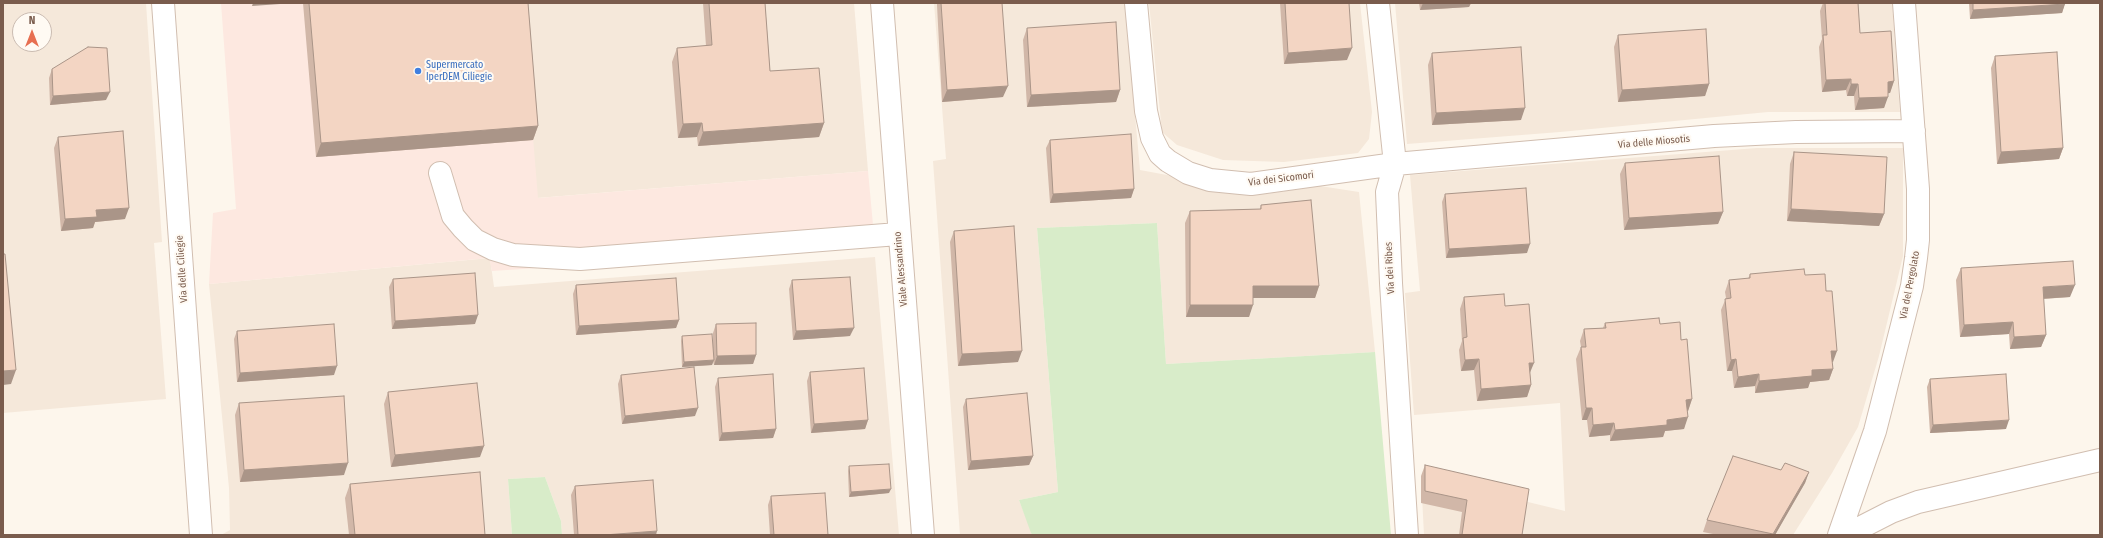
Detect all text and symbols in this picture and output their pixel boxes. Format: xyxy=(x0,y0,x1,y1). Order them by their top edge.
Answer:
north arrow xyxy=(12,12,52,52)
text: N xyxy=(29,14,35,27)
place label: Supermercato IperDEM Ciliegie xyxy=(426,59,492,82)
marker: Supermercato IperDEM Ciliegie xyxy=(413,66,423,76)
street label: Via delle Miosotis xyxy=(1618,133,1690,151)
street label: Via dei Sicomori xyxy=(1248,169,1314,189)
street label: Viale Alessandrino xyxy=(892,231,910,307)
street label: Via delle Ciliegie xyxy=(174,235,190,303)
street label: Via dei Ribes xyxy=(1383,241,1397,295)
street label: Via del Pergolato xyxy=(1898,250,1922,320)

